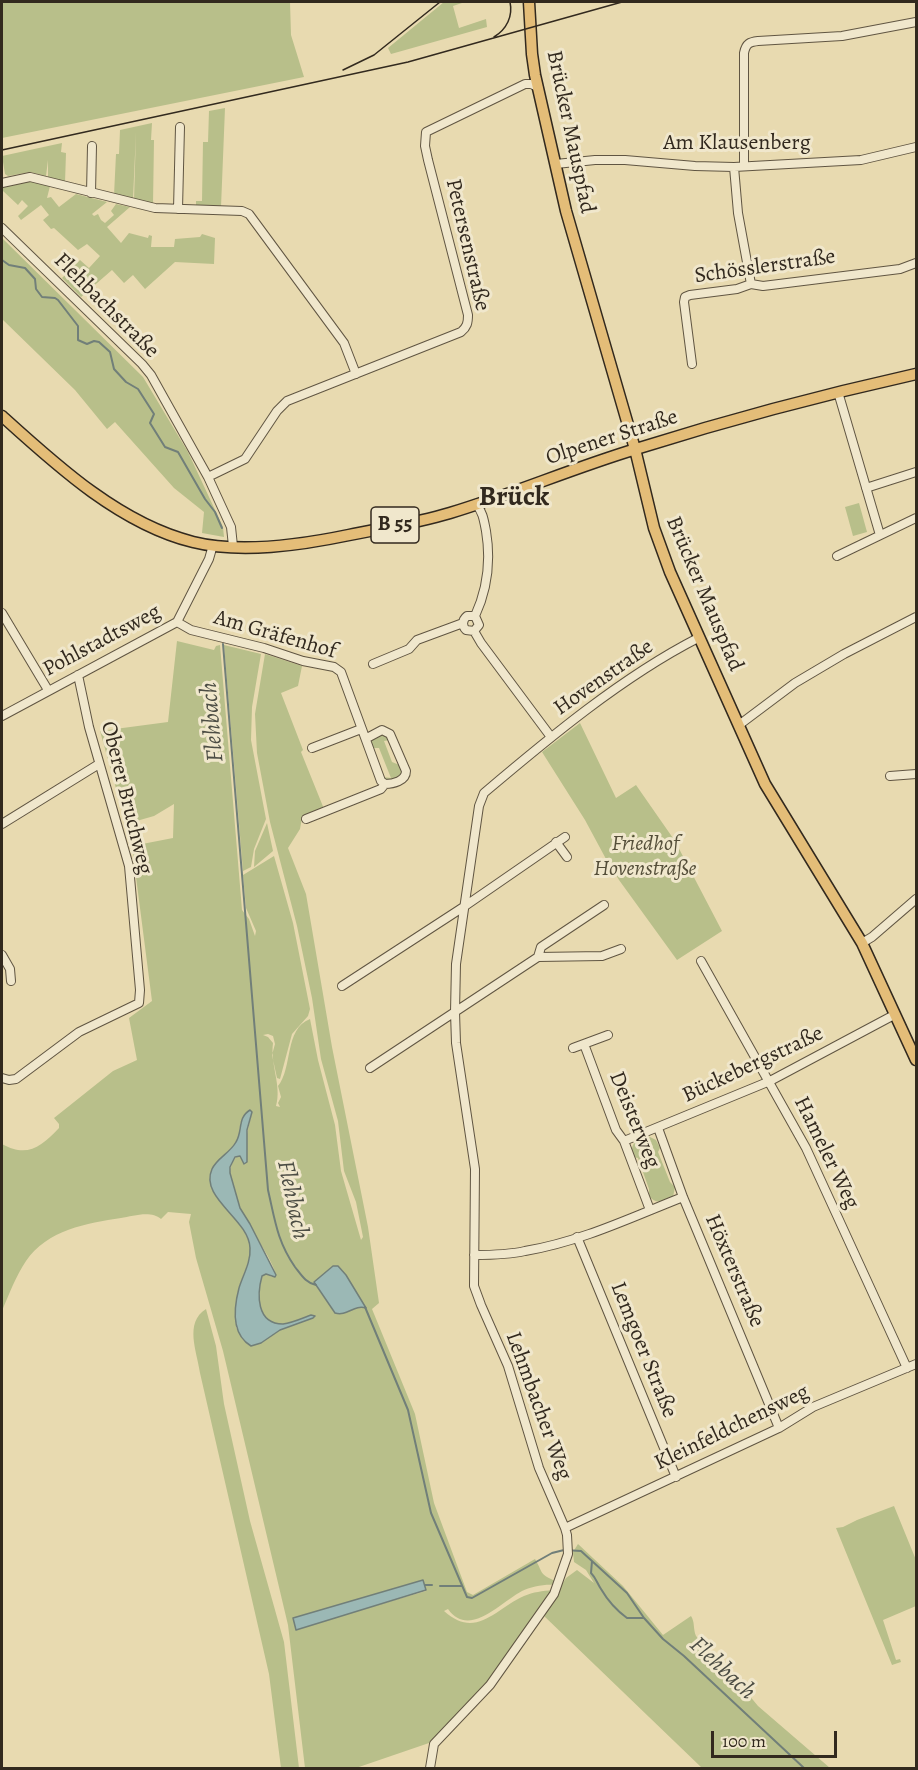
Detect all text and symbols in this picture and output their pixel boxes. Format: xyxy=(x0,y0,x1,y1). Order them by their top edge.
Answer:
street label: Brücker Mauspfad xyxy=(540,48,600,216)
street label: Am Klausenberg xyxy=(663,131,811,157)
street label: Petersenstraße xyxy=(439,176,495,314)
street label: Schösslerstraße xyxy=(693,244,837,290)
street label: Flehbachstraße xyxy=(48,248,164,364)
street label: Olpener Straße xyxy=(543,404,681,472)
district label: Brück xyxy=(479,481,549,515)
road number: B 55 xyxy=(371,507,419,543)
street label: Brücker Mauspfad xyxy=(659,513,749,675)
street label: Pohlstadtsweg xyxy=(39,599,165,683)
street label: Am Gräfenhof xyxy=(211,605,339,665)
street label: Hovenstraße xyxy=(549,634,659,722)
water label: Flehbach xyxy=(195,681,231,763)
street label: Oberer Bruchweg xyxy=(94,719,158,877)
park label: Friedhof Hovenstraße xyxy=(593,832,697,884)
street label: Bückebergstraße xyxy=(678,1021,828,1109)
street label: Deisterweg xyxy=(603,1068,665,1172)
street label: Hameler Weg xyxy=(787,1092,865,1214)
water label: Flehbach xyxy=(270,1158,314,1242)
street label: Höxterstraße xyxy=(698,1211,770,1331)
street label: Lemgoer Straße xyxy=(604,1278,682,1422)
street label: Lehmbacher Weg xyxy=(499,1328,577,1484)
street label: Kleinfeldchensweg xyxy=(650,1379,814,1477)
water label: Flehbach xyxy=(683,1631,761,1707)
scale bar xyxy=(714,1719,840,1757)
text: 100 m xyxy=(722,1729,766,1753)

